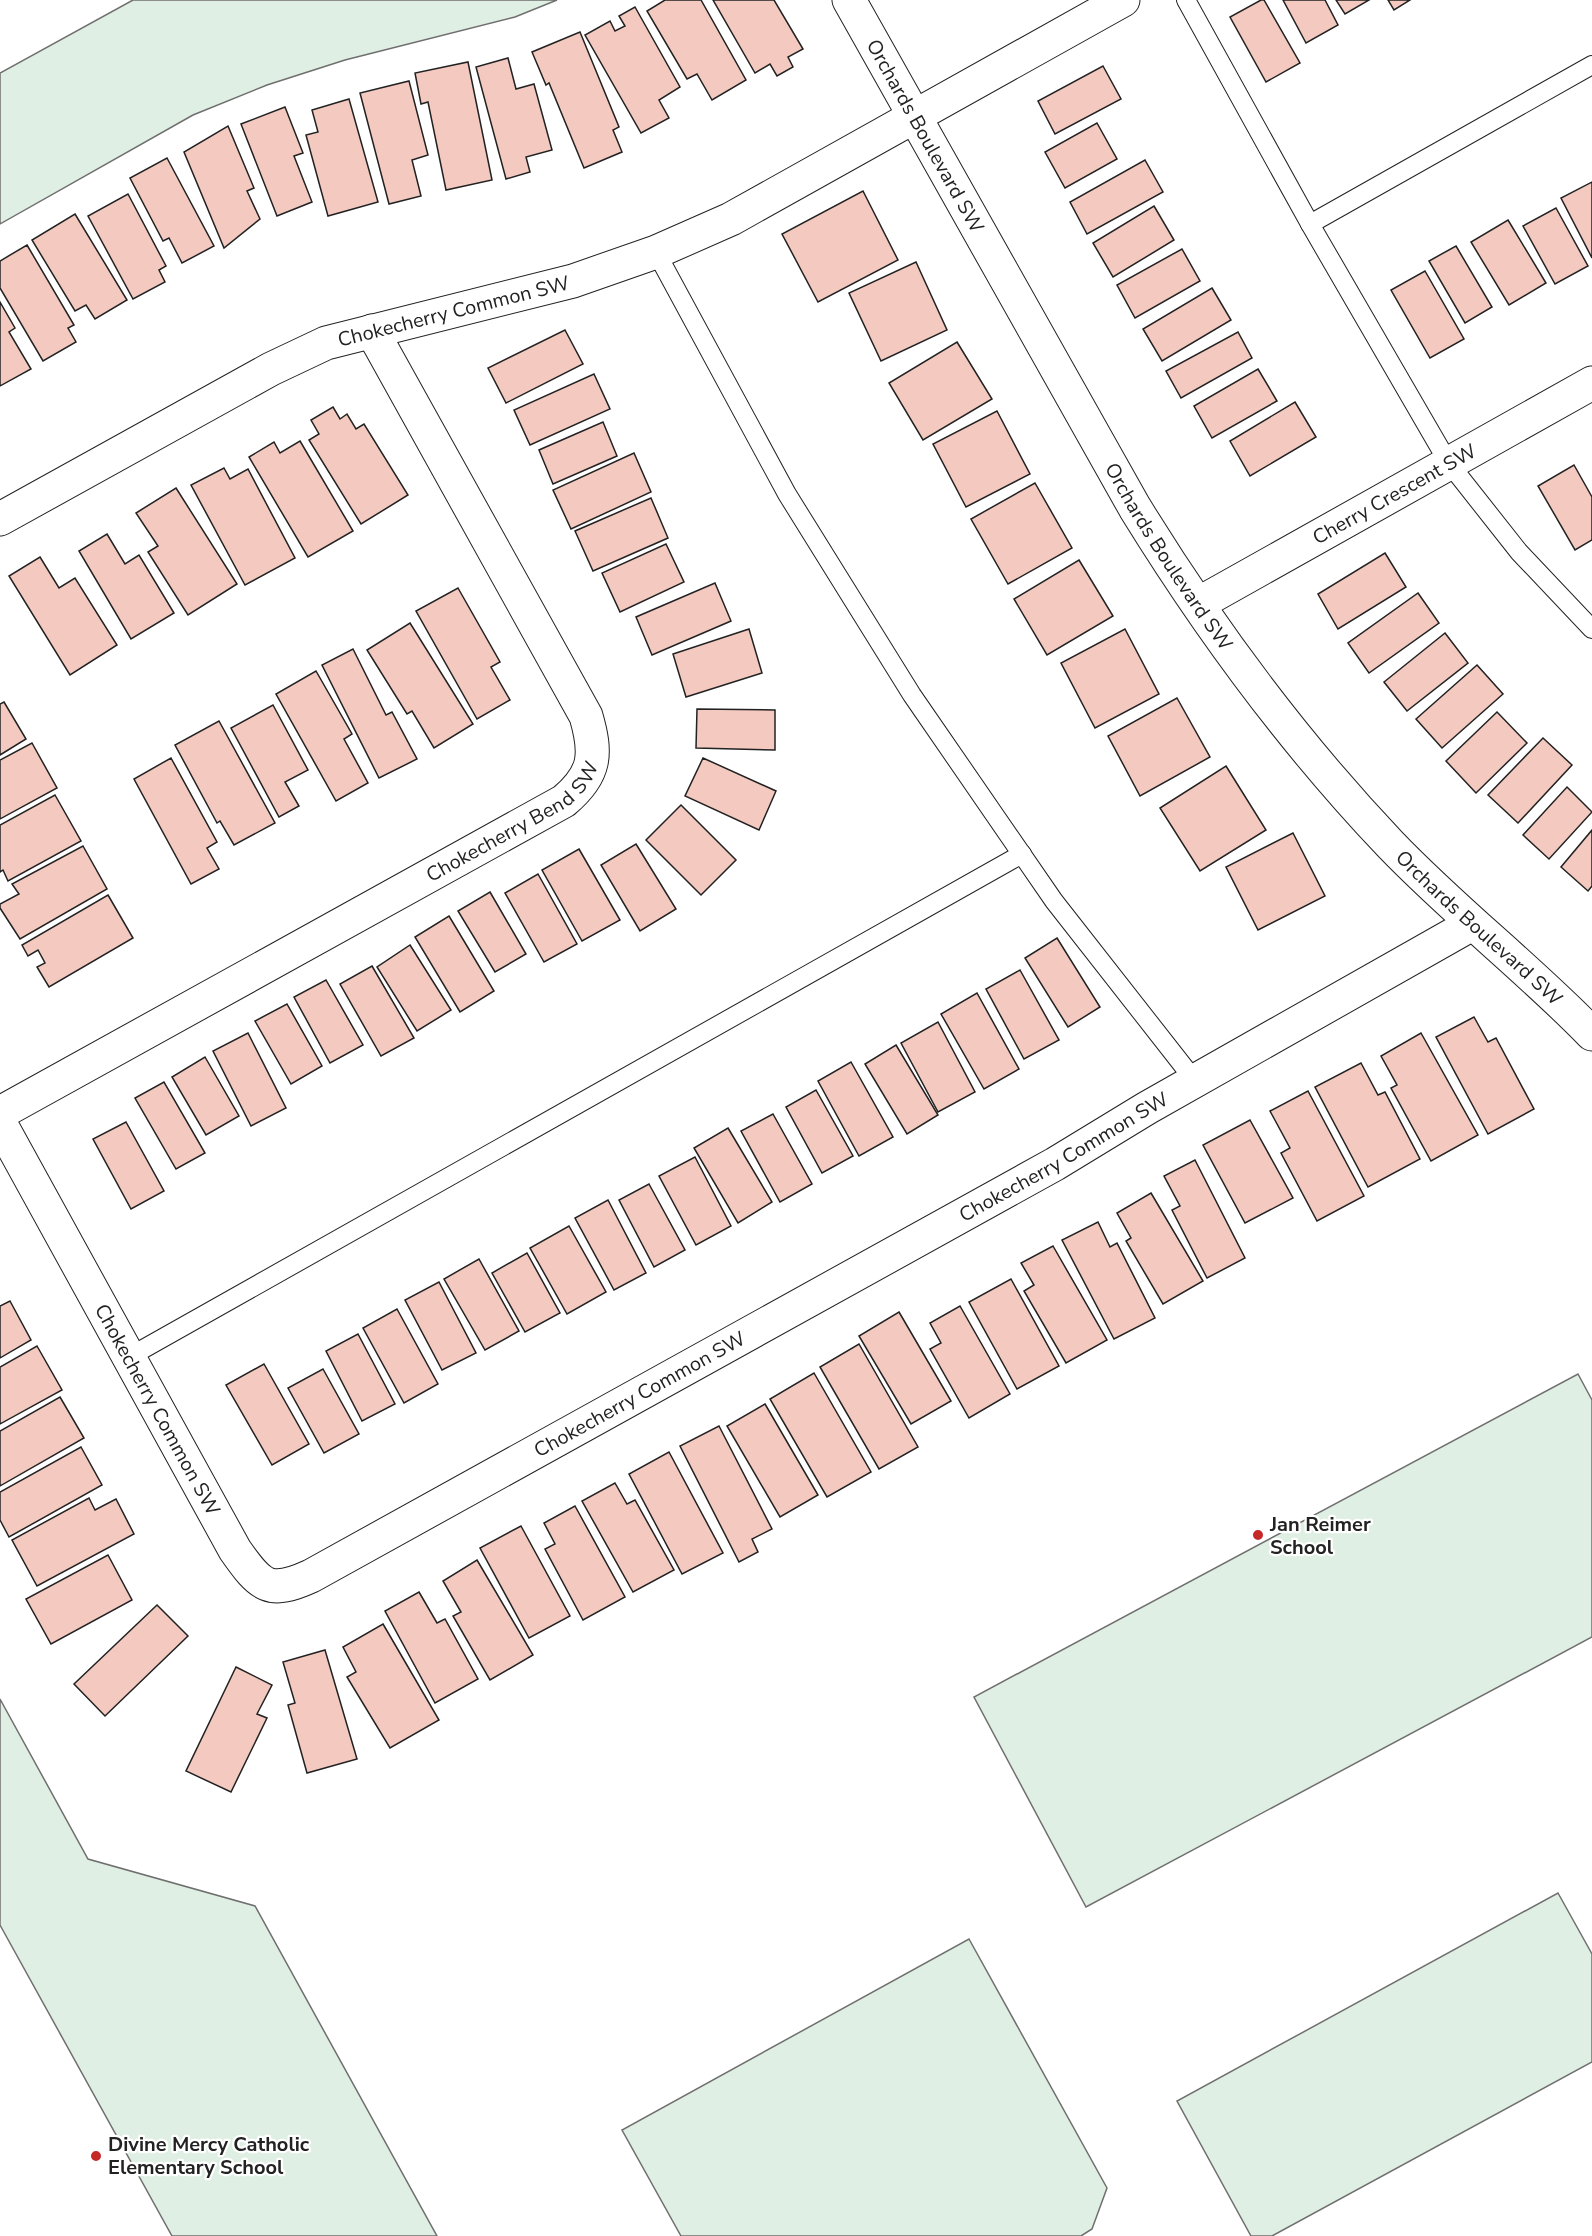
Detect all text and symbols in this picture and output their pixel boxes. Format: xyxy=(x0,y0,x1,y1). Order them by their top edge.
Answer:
street label: Orchards Boulevard SW xyxy=(860,35,990,238)
street label: Chokecherry Common SW xyxy=(335,269,572,354)
street label: Cherry Crescent SW xyxy=(1308,438,1481,551)
street label: Orchards Boulevard SW xyxy=(1098,458,1239,656)
street label: Chokecherry Bend SW xyxy=(421,757,605,889)
street label: Orchards Boulevard SW xyxy=(1389,844,1568,1012)
street label: Chokecherry Common SW xyxy=(954,1086,1173,1229)
street label: Chokecherry Common SW xyxy=(88,1299,226,1520)
street label: Chokecherry Common SW xyxy=(529,1325,750,1464)
place label: Jan Reimer School xyxy=(1269,1511,1371,1561)
marker: Jan Reimer School xyxy=(1251,1528,1265,1542)
place label: Divine Mercy Catholic Elementary School xyxy=(108,2131,310,2181)
marker: Divine Mercy Catholic Elementary School xyxy=(89,2149,103,2163)

